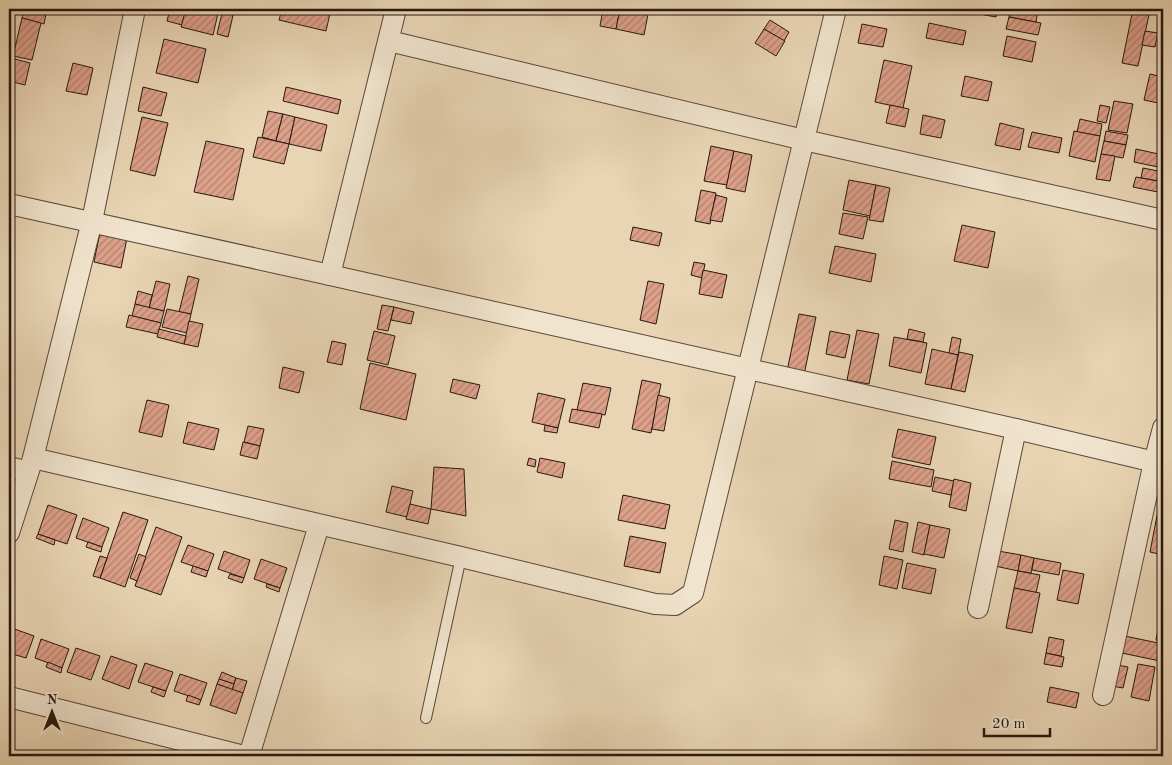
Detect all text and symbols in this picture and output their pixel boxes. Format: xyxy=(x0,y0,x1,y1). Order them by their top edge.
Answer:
north arrow xyxy=(28,688,78,738)
text: N xyxy=(47,693,58,707)
scale bar xyxy=(984,705,1051,737)
text: 20 m xyxy=(992,717,1026,732)

